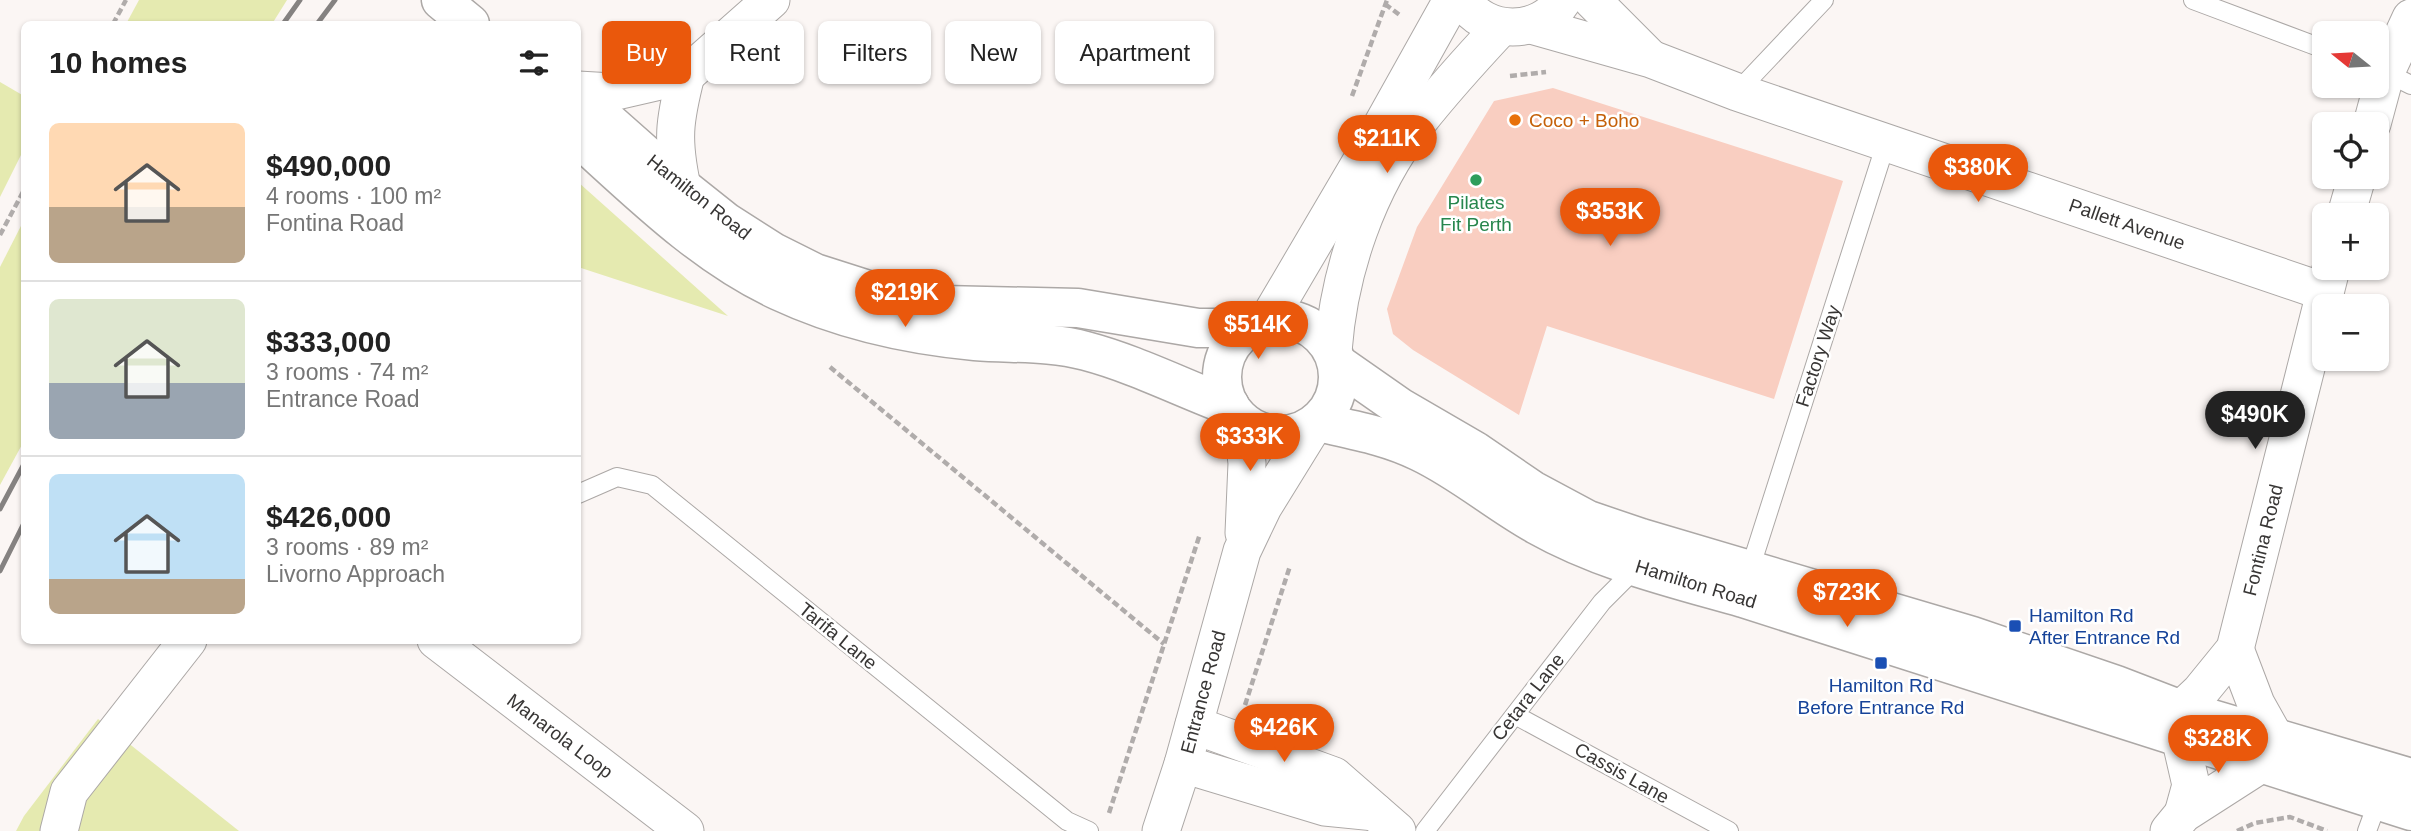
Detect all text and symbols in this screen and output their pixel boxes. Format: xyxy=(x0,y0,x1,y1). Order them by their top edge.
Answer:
chip: Buy xyxy=(602,21,691,84)
chip: Rent xyxy=(705,21,804,84)
chip: Filters xyxy=(818,21,931,84)
chip: New xyxy=(945,21,1041,84)
chip: Apartment xyxy=(1055,21,1214,84)
north arrow xyxy=(2312,21,2389,98)
map controls xyxy=(2312,21,2389,371)
icon: filters xyxy=(515,44,553,82)
text: 10 homes xyxy=(49,46,187,79)
place label: Coco + Boho xyxy=(1529,110,1639,131)
marker: Coco + Boho xyxy=(1507,112,1523,128)
button: locate xyxy=(2312,112,2389,189)
pin: $211K xyxy=(1338,116,1436,175)
text: $211K xyxy=(1354,125,1420,151)
pin: $380K xyxy=(1929,144,2027,204)
text: $490,000 xyxy=(266,149,391,182)
street label: Hamilton Road xyxy=(643,150,755,244)
icon: home xyxy=(105,151,189,235)
text: $380K xyxy=(1944,154,2012,180)
marker: Pilates Fit Perth xyxy=(1468,172,1484,188)
text: 4 rooms · 100 m² xyxy=(266,183,441,209)
pin: $353K xyxy=(1561,188,1659,248)
place label: Pilates Fit Perth xyxy=(1440,192,1512,235)
street label: Pallett Avenue xyxy=(2066,194,2188,254)
text: $353K xyxy=(1576,198,1644,224)
button: + xyxy=(2312,203,2389,280)
text: Fontina Road xyxy=(266,210,404,236)
pin: $219K xyxy=(856,270,954,329)
text: $219K xyxy=(871,279,939,305)
button: − xyxy=(2312,294,2389,371)
pin: $514K xyxy=(1209,302,1307,361)
street label: Factory Way xyxy=(1792,302,1845,410)
text: $514K xyxy=(1224,311,1292,337)
text: $333,000 xyxy=(266,325,391,358)
icon: home xyxy=(105,327,189,411)
text: 3 rooms · 74 m² xyxy=(266,359,428,385)
text: Entrance Road xyxy=(266,386,419,412)
pin: $490K xyxy=(2206,392,2304,451)
text: $490K xyxy=(2221,401,2289,427)
pin: $333K xyxy=(1201,414,1299,473)
text: $333K xyxy=(1216,423,1284,449)
street label: Fontina Road xyxy=(2239,482,2287,598)
text: $426,000 xyxy=(266,500,391,533)
icon: home xyxy=(105,502,189,586)
text: 3 rooms · 89 m² xyxy=(266,534,428,560)
street label: Hamilton Road xyxy=(1633,556,1759,612)
text: Livorno Approach xyxy=(266,561,445,587)
pin: $723K xyxy=(1798,570,1896,629)
text: $723K xyxy=(1813,579,1881,605)
street label: Tarifa Lane xyxy=(795,598,881,674)
place label: Hamilton Rd After Entrance Rd xyxy=(2029,605,2180,648)
marker: Hamilton Rd After Entrance Rd xyxy=(2007,618,2023,634)
street label: Entrance Road xyxy=(1176,628,1230,756)
street label: Cetara Lane xyxy=(1488,649,1568,745)
marker: Hamilton Rd Before Entrance Rd xyxy=(1873,655,1889,671)
place label: Hamilton Rd Before Entrance Rd xyxy=(1798,675,1964,718)
street label: Manarola Loop xyxy=(503,689,617,783)
pin: $426K xyxy=(1235,704,1333,764)
text: $426K xyxy=(1250,714,1318,740)
pin: $328K xyxy=(2169,716,2267,775)
text: $328K xyxy=(2184,725,2252,751)
street label: Cassis Lane xyxy=(1571,738,1673,808)

